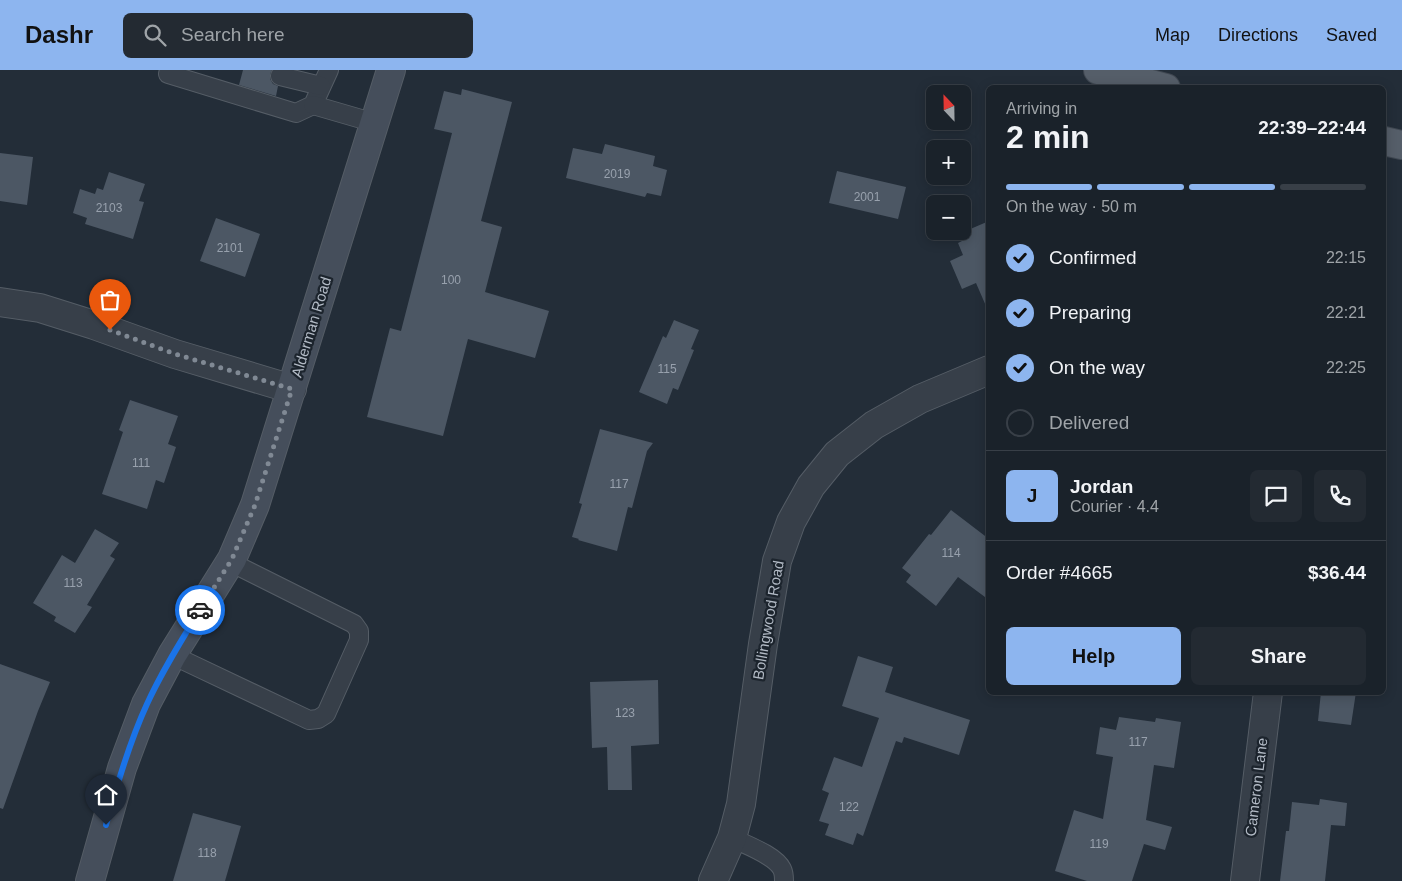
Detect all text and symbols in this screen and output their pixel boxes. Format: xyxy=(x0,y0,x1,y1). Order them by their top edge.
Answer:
search box xyxy=(123,13,473,58)
text: Dashr xyxy=(25,21,93,48)
icon: search xyxy=(141,21,169,49)
text: Search here xyxy=(181,24,285,45)
text: Map xyxy=(1155,25,1190,45)
text: Directions xyxy=(1218,25,1298,45)
text: Saved xyxy=(1326,25,1377,45)
north arrow xyxy=(926,85,971,130)
map controls xyxy=(926,85,971,240)
text: Arriving in xyxy=(1006,100,1077,117)
text: 22:39–22:44 xyxy=(1258,117,1366,138)
text: 2 min xyxy=(1006,119,1090,155)
button: + xyxy=(926,140,971,185)
house number: 2019 xyxy=(604,167,631,181)
house number: 2001 xyxy=(854,190,881,204)
button: − xyxy=(926,195,971,240)
text: On the way · 50 m xyxy=(1006,198,1137,215)
house number: 2103 xyxy=(96,201,123,215)
house number: 2101 xyxy=(217,241,244,255)
icon: check xyxy=(1006,244,1034,272)
text: Confirmed xyxy=(1049,247,1137,268)
text: 22:15 xyxy=(1326,249,1366,266)
house number: 100 xyxy=(441,273,461,287)
street label: Alderman Road xyxy=(288,275,334,379)
pin xyxy=(89,279,131,330)
icon: bag xyxy=(96,286,124,314)
icon: check xyxy=(1006,299,1034,327)
text: Preparing xyxy=(1049,302,1131,323)
text: 22:21 xyxy=(1326,304,1366,321)
icon: check xyxy=(1006,354,1034,382)
text: On the way xyxy=(1049,357,1145,378)
text: 22:25 xyxy=(1326,359,1366,376)
house number: 115 xyxy=(657,362,677,376)
text: Delivered xyxy=(1049,412,1129,433)
house number: 111 xyxy=(132,456,150,470)
button: chat xyxy=(1250,470,1302,522)
button: phone xyxy=(1314,470,1366,522)
text: Jordan xyxy=(1070,476,1133,497)
house number: 117 xyxy=(609,477,629,491)
text: J xyxy=(1027,485,1037,506)
text: Courier · 4.4 xyxy=(1070,498,1159,515)
house number: 114 xyxy=(941,546,961,560)
street label: Bollingwood Road xyxy=(749,559,787,681)
text: Order #4665 xyxy=(1006,562,1113,583)
text: $36.44 xyxy=(1308,562,1366,583)
house number: 113 xyxy=(63,576,83,590)
courier xyxy=(175,585,225,635)
icon: car xyxy=(186,596,214,624)
button: Help xyxy=(1006,627,1181,685)
button: Share xyxy=(1191,627,1366,685)
house number: 123 xyxy=(615,706,635,720)
house number: 117 xyxy=(1128,735,1148,749)
street label: Cameron Lane xyxy=(1242,737,1270,837)
pin xyxy=(85,774,127,825)
icon: home xyxy=(92,781,120,809)
house number: 122 xyxy=(839,800,859,814)
house number: 119 xyxy=(1089,837,1109,851)
house number: 118 xyxy=(197,846,217,860)

